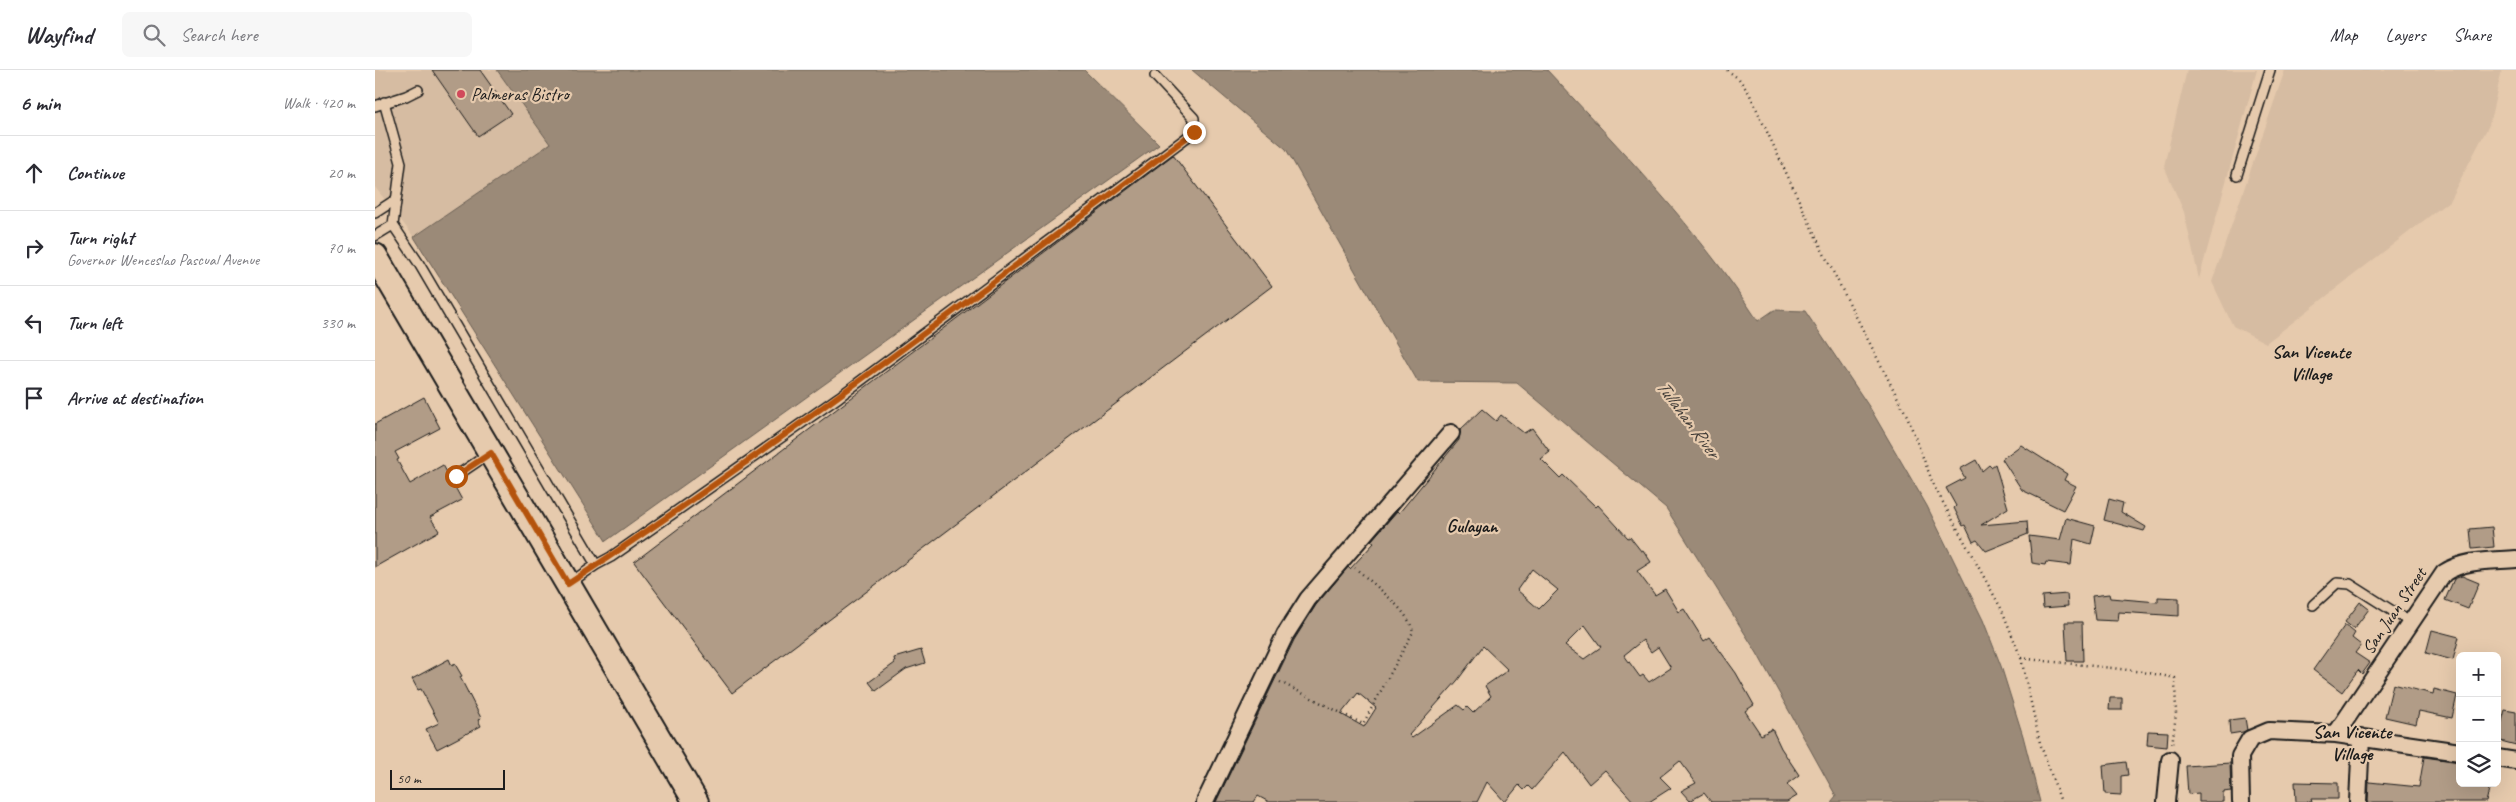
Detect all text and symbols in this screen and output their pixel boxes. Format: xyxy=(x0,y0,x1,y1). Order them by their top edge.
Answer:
search box xyxy=(122,12,472,57)
text: Wayfind xyxy=(25,20,92,50)
icon: search xyxy=(140,21,168,49)
text: Search here xyxy=(180,23,258,47)
text: Map xyxy=(2330,24,2358,46)
text: Layers xyxy=(2386,24,2425,46)
text: Share xyxy=(2453,24,2491,46)
place label: Palmeras Bistro xyxy=(471,83,570,105)
marker: Palmeras Bistro xyxy=(455,88,467,100)
text: 6 min xyxy=(20,90,61,116)
text: Walk · 420 m xyxy=(283,93,355,113)
route end xyxy=(1183,121,1206,144)
icon: ahead xyxy=(20,159,48,187)
text: Continue xyxy=(67,161,124,185)
text: 20 m xyxy=(328,163,355,183)
text: Turn right xyxy=(67,226,134,250)
icon: right xyxy=(20,234,48,262)
text: 70 m xyxy=(328,238,355,258)
text: Governor Wenceslao Pascual Avenue xyxy=(67,250,259,270)
icon: left xyxy=(20,309,48,337)
text: Turn left xyxy=(67,311,122,335)
text: 330 m xyxy=(321,313,355,333)
district label: San Vicente Village xyxy=(2272,340,2352,386)
water label: Tullahan River xyxy=(1651,375,1727,465)
icon: arrive xyxy=(20,384,48,412)
text: Arrive at destination xyxy=(67,386,203,410)
route start xyxy=(445,465,468,488)
district label: Gulayan xyxy=(1447,514,1499,538)
street label: San Juan Street xyxy=(2357,562,2432,658)
map controls xyxy=(2456,652,2501,787)
button: + xyxy=(2456,652,2501,697)
button: − xyxy=(2456,697,2501,742)
district label: San Vicente Village xyxy=(2313,720,2393,766)
button: layers xyxy=(2456,742,2501,787)
scale bar xyxy=(390,767,505,790)
text: 50 m xyxy=(397,770,421,787)

